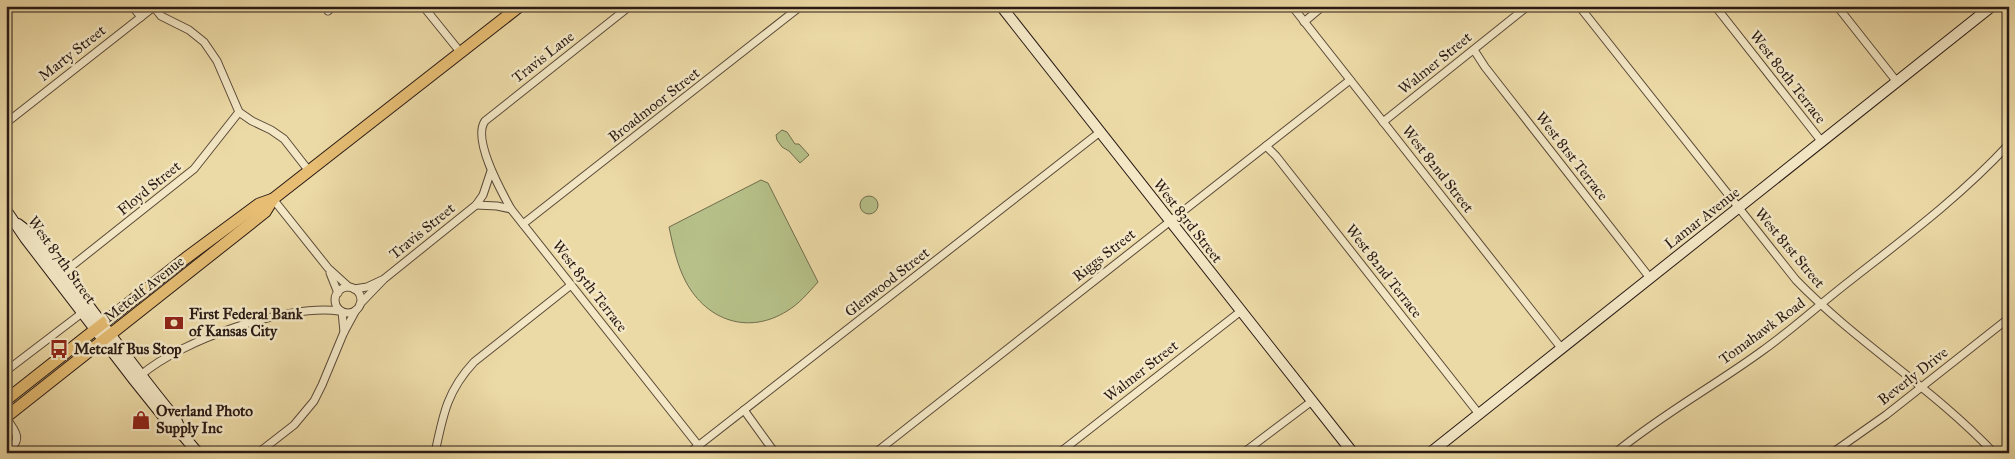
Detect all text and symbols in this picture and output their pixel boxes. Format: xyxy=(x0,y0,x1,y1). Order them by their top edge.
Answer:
street label: Marty Street xyxy=(35,21,110,85)
street label: Travis Lane xyxy=(508,27,578,87)
street label: West 80th Terrace xyxy=(1746,27,1830,127)
street label: Walmer Street xyxy=(1395,28,1476,98)
street label: Broadmoor Street xyxy=(605,63,704,146)
street label: West 81st Terrace xyxy=(1532,108,1612,204)
street label: West 82nd Street xyxy=(1398,122,1478,217)
street label: Floyd Street xyxy=(114,157,185,219)
street label: West 83rd Street xyxy=(1150,175,1227,267)
street label: Lamar Avenue xyxy=(1661,183,1743,253)
street label: Travis Street xyxy=(386,199,459,263)
street label: West 81st Street xyxy=(1751,204,1829,292)
street label: West 87th Street xyxy=(24,213,100,308)
street label: West 82nd Terrace xyxy=(1342,221,1426,321)
street label: Riggs Street xyxy=(1069,225,1139,285)
street label: West 85th Terrace xyxy=(549,237,631,335)
street label: Glenwood Street xyxy=(841,243,933,321)
street label: Metcalf Avenue xyxy=(100,252,188,326)
street label: Tomahawk Road xyxy=(1715,293,1809,368)
place label: First Federal Bank of Kansas City xyxy=(189,305,304,341)
bank icon: First Federal Bank of Kansas City xyxy=(163,312,185,334)
street label: Walmer Street xyxy=(1100,336,1182,405)
bus stop icon: Metcalf Bus Stop xyxy=(48,338,70,360)
place label: Metcalf Bus Stop xyxy=(74,340,182,359)
street label: Beverly Drive xyxy=(1874,343,1952,409)
place label: Overland Photo Supply Inc xyxy=(156,402,253,438)
shop icon: Overland Photo Supply Inc xyxy=(130,409,152,431)

